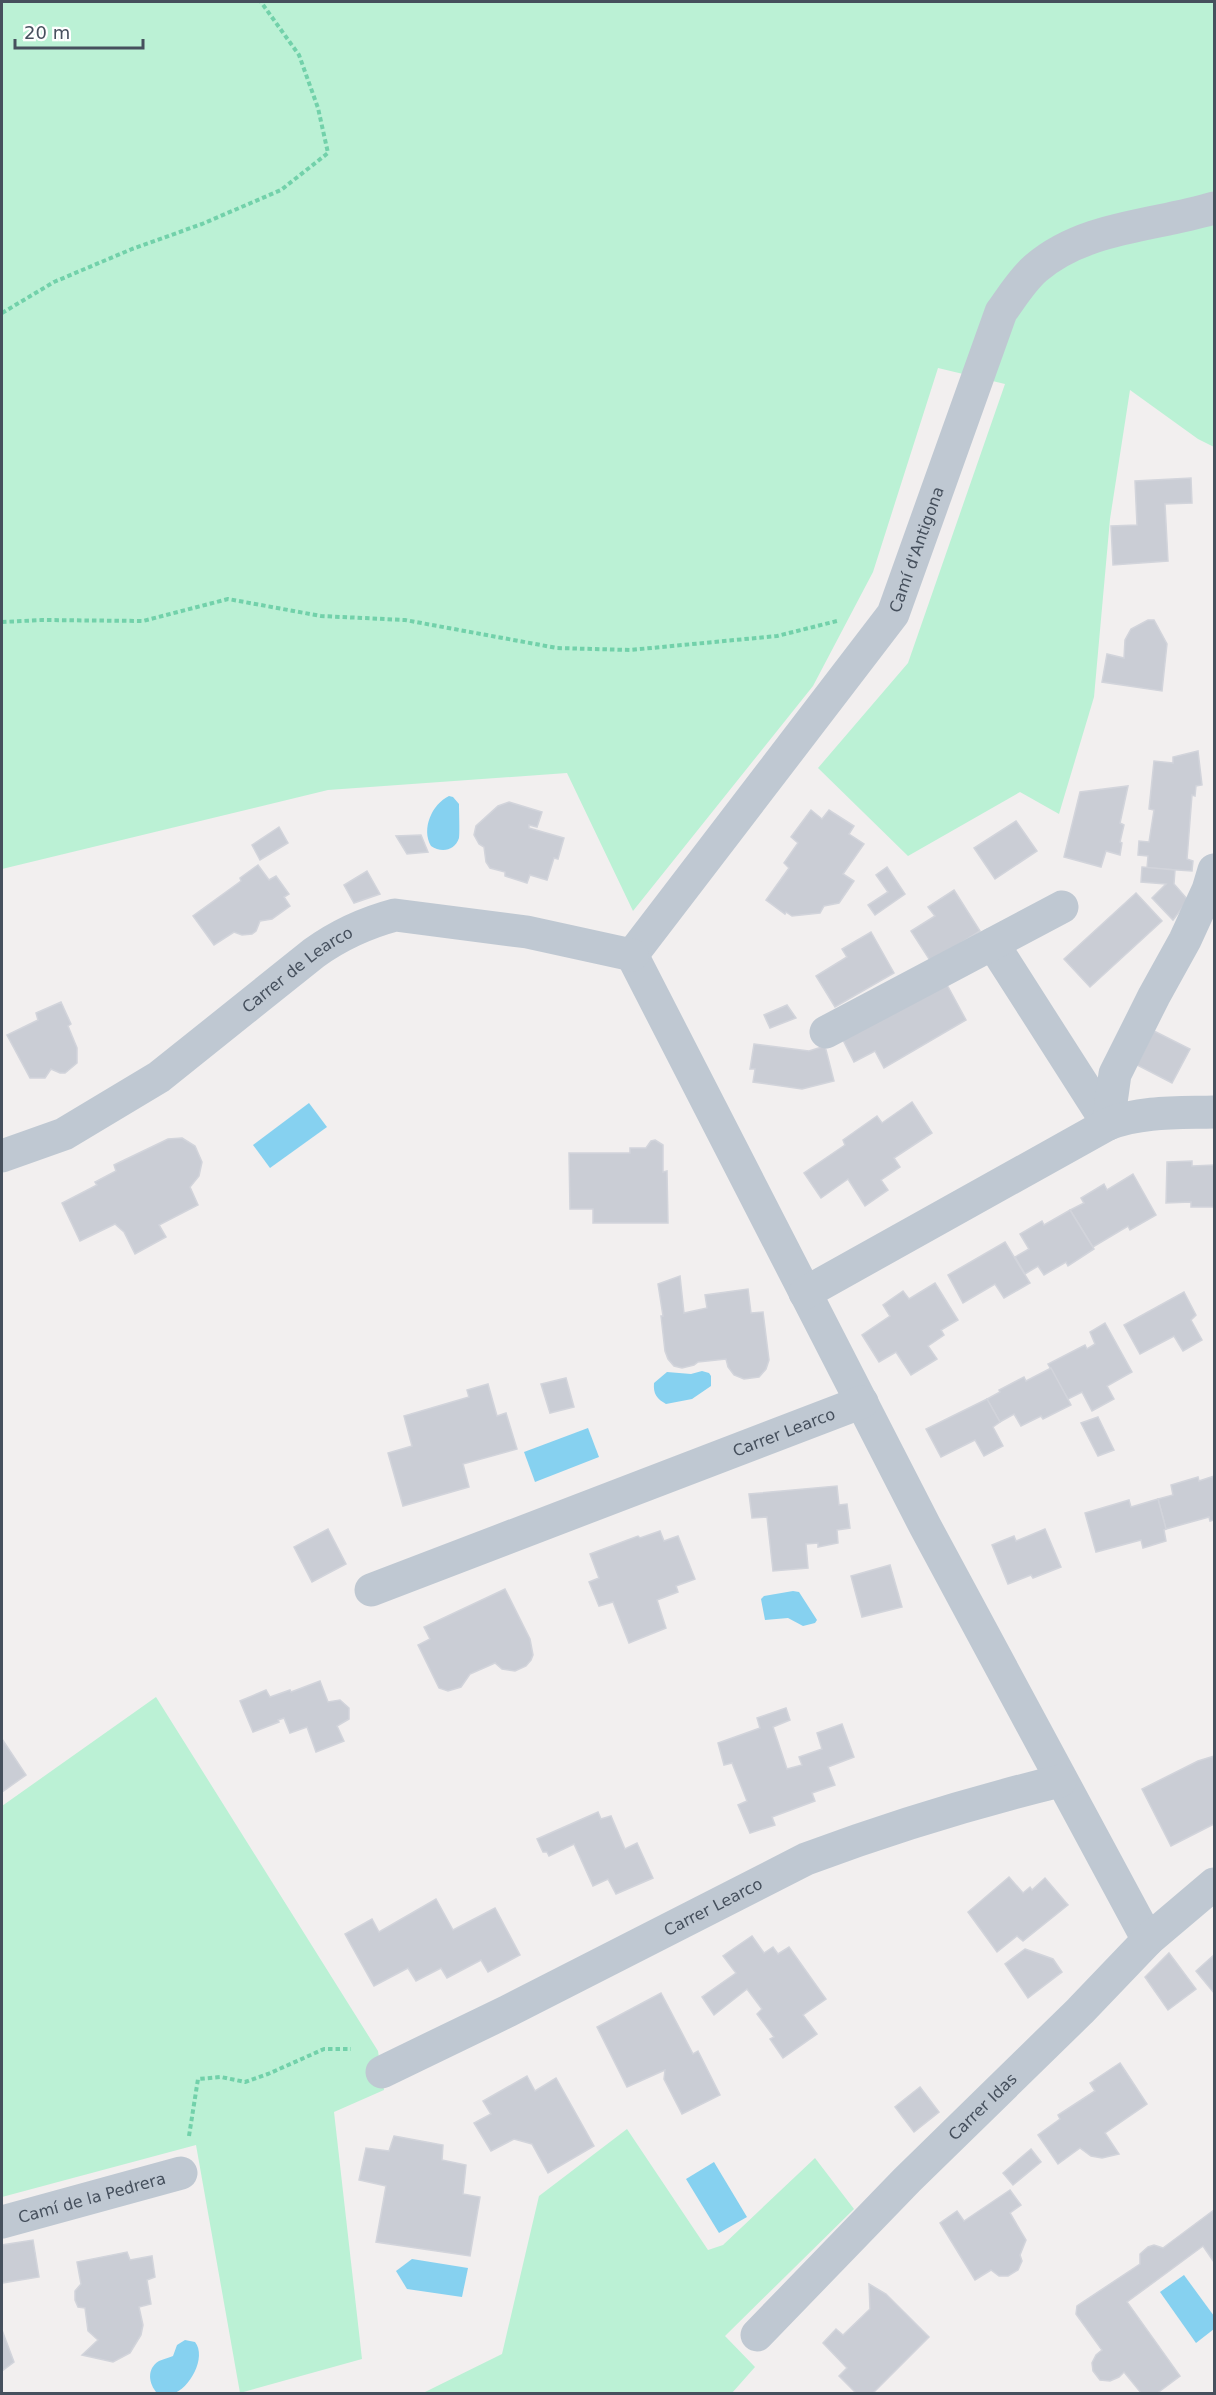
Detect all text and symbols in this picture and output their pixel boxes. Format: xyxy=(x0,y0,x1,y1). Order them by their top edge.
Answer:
scale bar xyxy=(15,12,142,50)
text: 20 m xyxy=(24,22,70,43)
street label: Camí d'Antigona xyxy=(885,484,947,615)
street label: Carrer de Learco xyxy=(238,922,356,1016)
street label: Carrer Learco xyxy=(730,1404,838,1460)
street label: Carrer Learco xyxy=(660,1873,765,1940)
street label: Carrer Idas xyxy=(944,2069,1020,2144)
street label: Camí de la Pedrera xyxy=(16,2168,168,2227)

